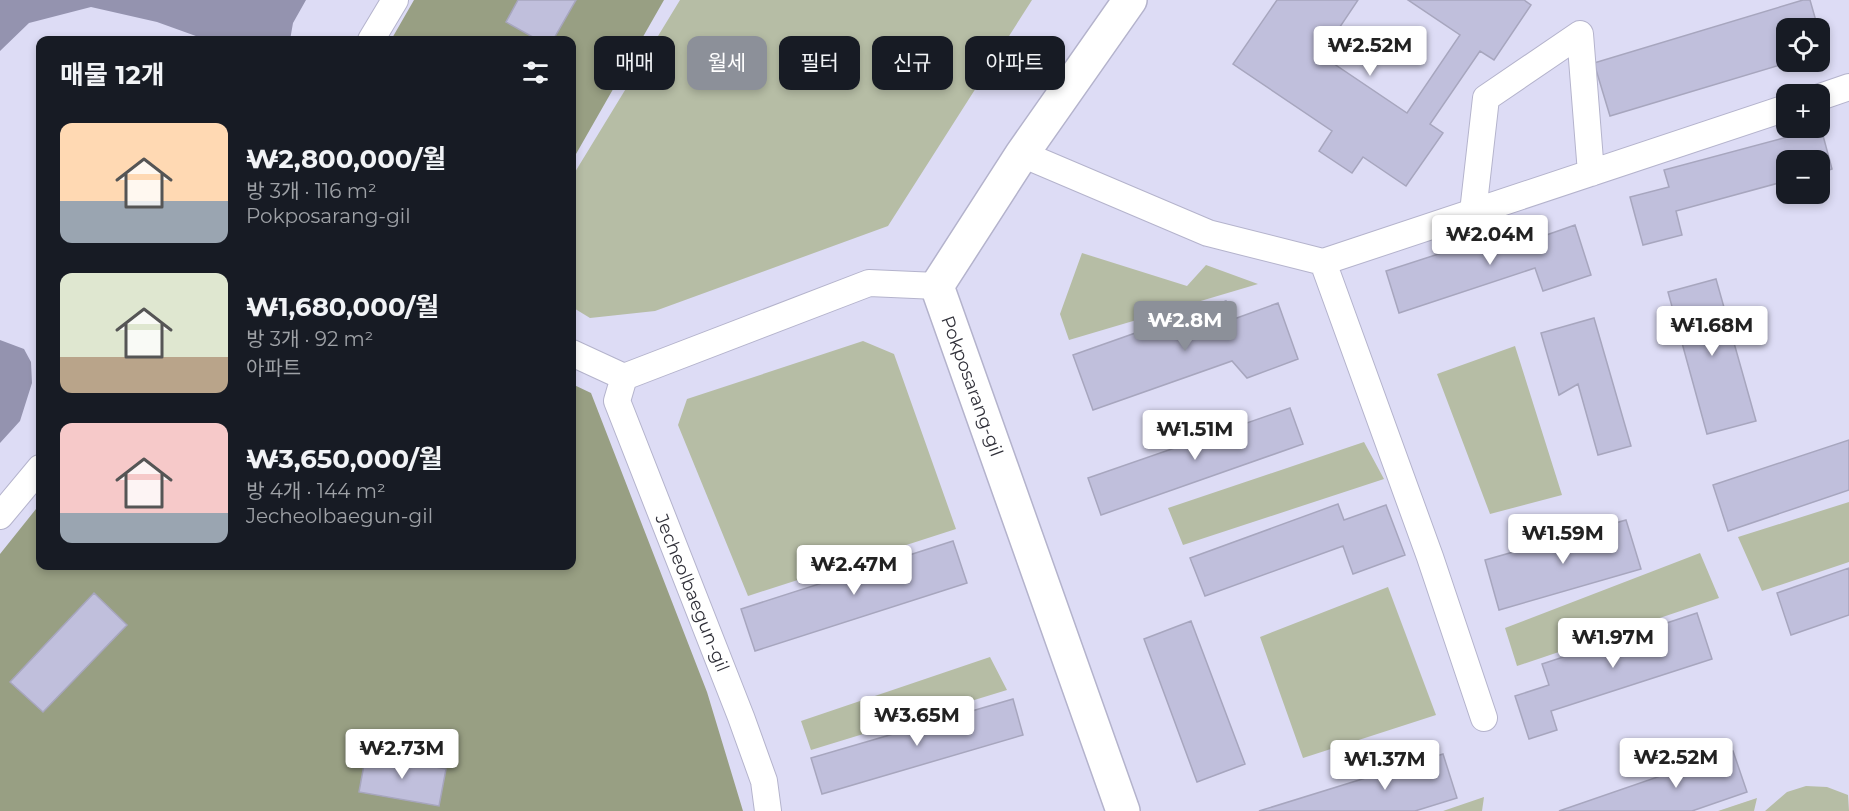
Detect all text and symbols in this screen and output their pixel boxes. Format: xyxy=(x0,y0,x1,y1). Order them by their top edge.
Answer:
map controls xyxy=(1776,18,1830,204)
button: locate xyxy=(1776,18,1830,72)
pin: ₩2.52M xyxy=(1321,26,1419,77)
text: ₩2.52M xyxy=(1328,33,1412,57)
chip: 매매 xyxy=(594,36,675,90)
chip: 월세 xyxy=(687,36,767,90)
chip: 필터 xyxy=(779,36,860,90)
chip: 신규 xyxy=(872,36,953,90)
chip: 아파트 xyxy=(965,36,1065,90)
icon: filters xyxy=(519,56,552,89)
text: 매물 12개 xyxy=(60,59,165,91)
button: + xyxy=(1776,84,1830,138)
text: ₩2,800,000/월 xyxy=(246,143,446,175)
icon: home xyxy=(108,147,180,219)
button: − xyxy=(1776,150,1830,204)
text: 방 3개 · 116 m² xyxy=(246,179,377,203)
text: Pokposarang-gil xyxy=(246,204,411,228)
pin: ₩2.04M xyxy=(1441,215,1539,266)
text: ₩2.04M xyxy=(1446,222,1534,246)
text: ₩1,680,000/월 xyxy=(246,291,439,323)
icon: home xyxy=(108,297,180,369)
pin: ₩2.8M xyxy=(1143,301,1227,352)
pin: ₩1.68M xyxy=(1663,306,1761,357)
text: ₩2.8M xyxy=(1148,308,1222,332)
street label: Pokposarang-gil xyxy=(936,313,1008,459)
text: ₩1.68M xyxy=(1671,313,1753,337)
text: 방 3개 · 92 m² xyxy=(246,327,373,351)
text: 아파트 xyxy=(246,356,301,380)
pin: ₩1.51M xyxy=(1146,410,1244,461)
text: ₩1.51M xyxy=(1157,417,1233,441)
text: ₩3,650,000/월 xyxy=(246,443,443,475)
icon: home xyxy=(108,447,180,519)
text: 방 4개 · 144 m² xyxy=(246,479,386,503)
text: Jecheolbaegun-gil xyxy=(246,504,433,528)
street label: Jecheolbaegun-gil xyxy=(650,510,734,675)
pin: ₩1.59M xyxy=(1514,514,1612,565)
text: ₩1.59M xyxy=(1522,521,1604,545)
pin: ₩2.47M xyxy=(805,545,903,596)
text: ₩2.47M xyxy=(811,552,897,576)
pin: ₩1.97M xyxy=(1564,618,1662,669)
text: ₩1.97M xyxy=(1572,625,1654,649)
pin: ₩3.65M xyxy=(868,696,966,747)
text: ₩3.65M xyxy=(874,703,960,727)
pin: ₩2.73M xyxy=(353,729,451,780)
text: ₩2.73M xyxy=(360,736,444,760)
pin: ₩2.52M xyxy=(1627,738,1725,789)
pin: ₩1.37M xyxy=(1336,740,1434,791)
text: ₩2.52M xyxy=(1634,745,1718,769)
text: ₩1.37M xyxy=(1344,747,1426,771)

